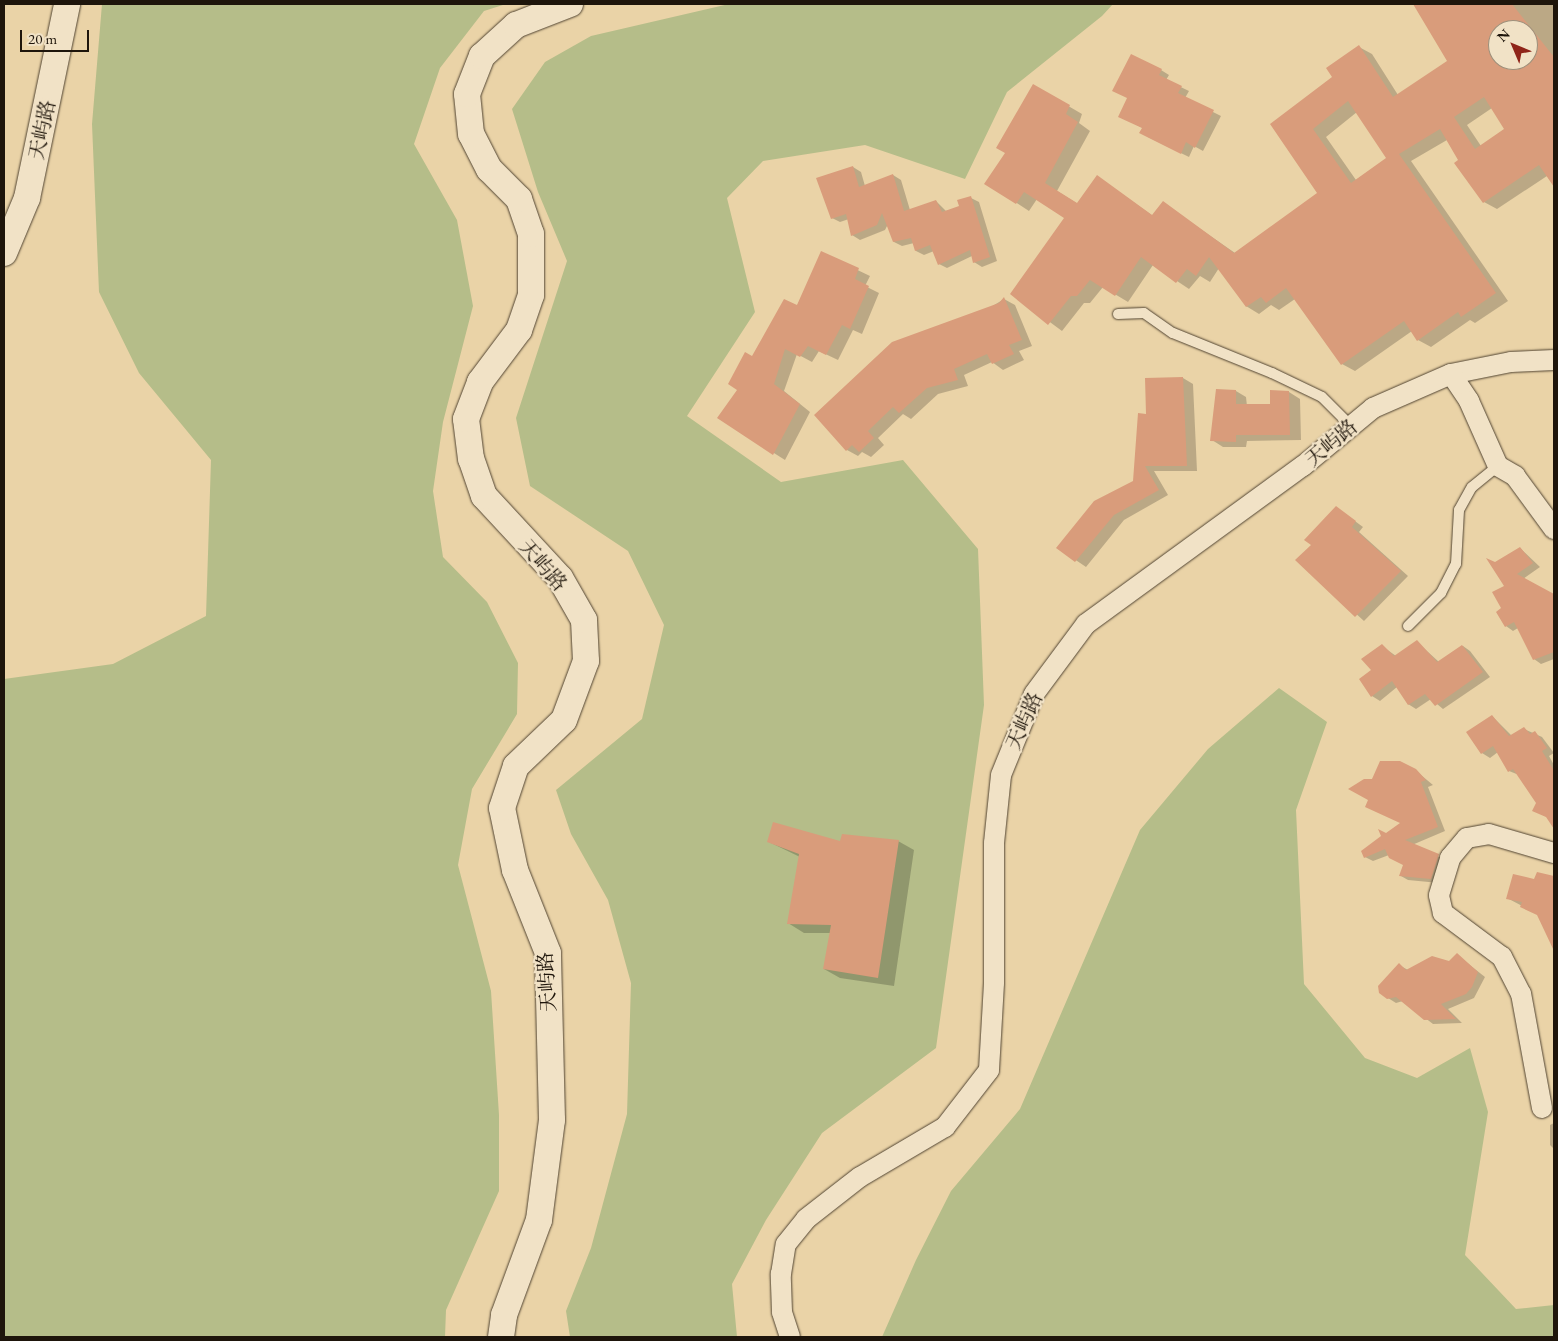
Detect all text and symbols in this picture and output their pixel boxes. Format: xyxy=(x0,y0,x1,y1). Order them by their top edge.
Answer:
scale bar xyxy=(22,20,91,52)
north arrow xyxy=(1488,20,1538,70)
text: N xyxy=(1493,25,1513,45)
text: 20 m xyxy=(28,29,57,48)
street label: 天屿路 xyxy=(24,98,60,162)
street label: 天屿路 xyxy=(1300,415,1362,471)
street label: 天屿路 xyxy=(514,534,572,596)
street label: 天屿路 xyxy=(1001,689,1047,753)
street label: 天屿路 xyxy=(533,951,561,1013)

